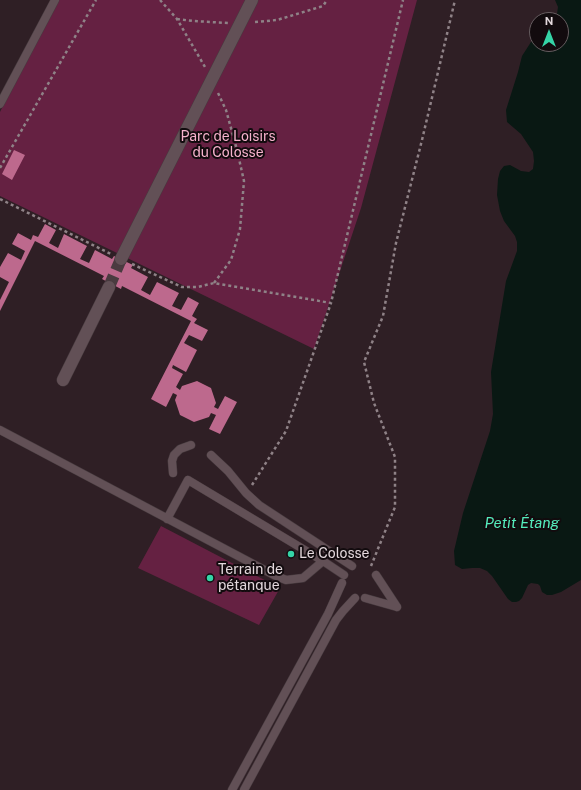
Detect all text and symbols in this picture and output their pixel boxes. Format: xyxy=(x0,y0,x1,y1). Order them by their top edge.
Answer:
north arrow xyxy=(529,12,569,52)
text: N xyxy=(545,15,553,27)
park label: Parc de Loisirs du Colosse xyxy=(181,129,275,162)
water label: Petit Étang xyxy=(484,514,560,532)
place label: Le Colosse xyxy=(299,546,370,562)
marker: Le Colosse xyxy=(286,549,296,559)
place label: Terrain de pétanque xyxy=(218,562,283,594)
marker: Terrain de pétanque xyxy=(205,573,215,583)

